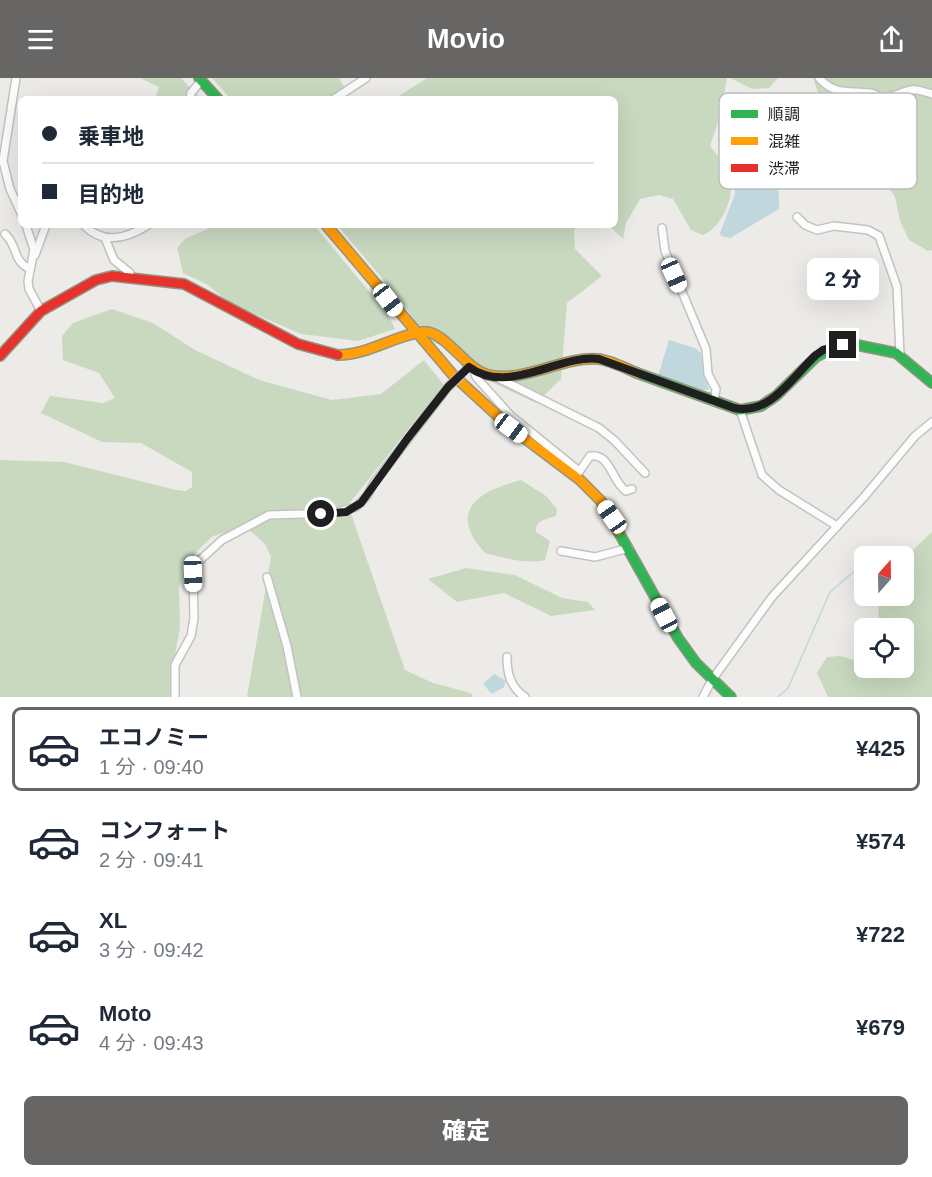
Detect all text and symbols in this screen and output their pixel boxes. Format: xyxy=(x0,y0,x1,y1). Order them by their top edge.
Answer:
icon: menu xyxy=(24,23,57,56)
icon: share xyxy=(875,23,908,56)
text: Movio xyxy=(427,24,505,54)
legend xyxy=(719,93,917,189)
text: 順調 xyxy=(768,106,800,123)
text: 乗車地 xyxy=(78,124,144,149)
text: 混雑 xyxy=(768,133,800,150)
text: 渋滞 xyxy=(768,160,800,177)
text: 目的地 xyxy=(78,182,144,207)
car xyxy=(658,255,690,295)
callout: 2 分 xyxy=(807,258,879,300)
text: 2 分 xyxy=(825,268,861,290)
car xyxy=(370,280,406,320)
route end xyxy=(829,331,856,358)
car xyxy=(491,410,531,446)
car xyxy=(594,497,630,537)
route start xyxy=(307,500,334,527)
north arrow xyxy=(854,546,914,606)
map controls xyxy=(854,546,914,678)
car xyxy=(183,556,203,592)
car xyxy=(648,595,680,635)
button: locate xyxy=(854,618,914,678)
icon: car xyxy=(27,722,81,776)
text: エコノミー xyxy=(99,725,209,750)
text: ¥425 xyxy=(856,736,905,761)
text: 1 分 · 09:40 xyxy=(99,756,204,778)
icon: car xyxy=(27,815,81,869)
text: コンフォート xyxy=(99,818,230,843)
text: ¥574 xyxy=(856,829,905,854)
text: 2 分 · 09:41 xyxy=(99,849,204,871)
icon: car xyxy=(27,908,81,962)
text: XL xyxy=(99,908,127,933)
text: ¥722 xyxy=(856,922,905,947)
text: 3 分 · 09:42 xyxy=(99,939,204,961)
icon: car xyxy=(27,1001,81,1055)
text: Moto xyxy=(99,1001,152,1026)
text: ¥679 xyxy=(856,1015,905,1040)
text: 4 分 · 09:43 xyxy=(99,1032,204,1054)
button: 確定 xyxy=(24,1096,908,1165)

